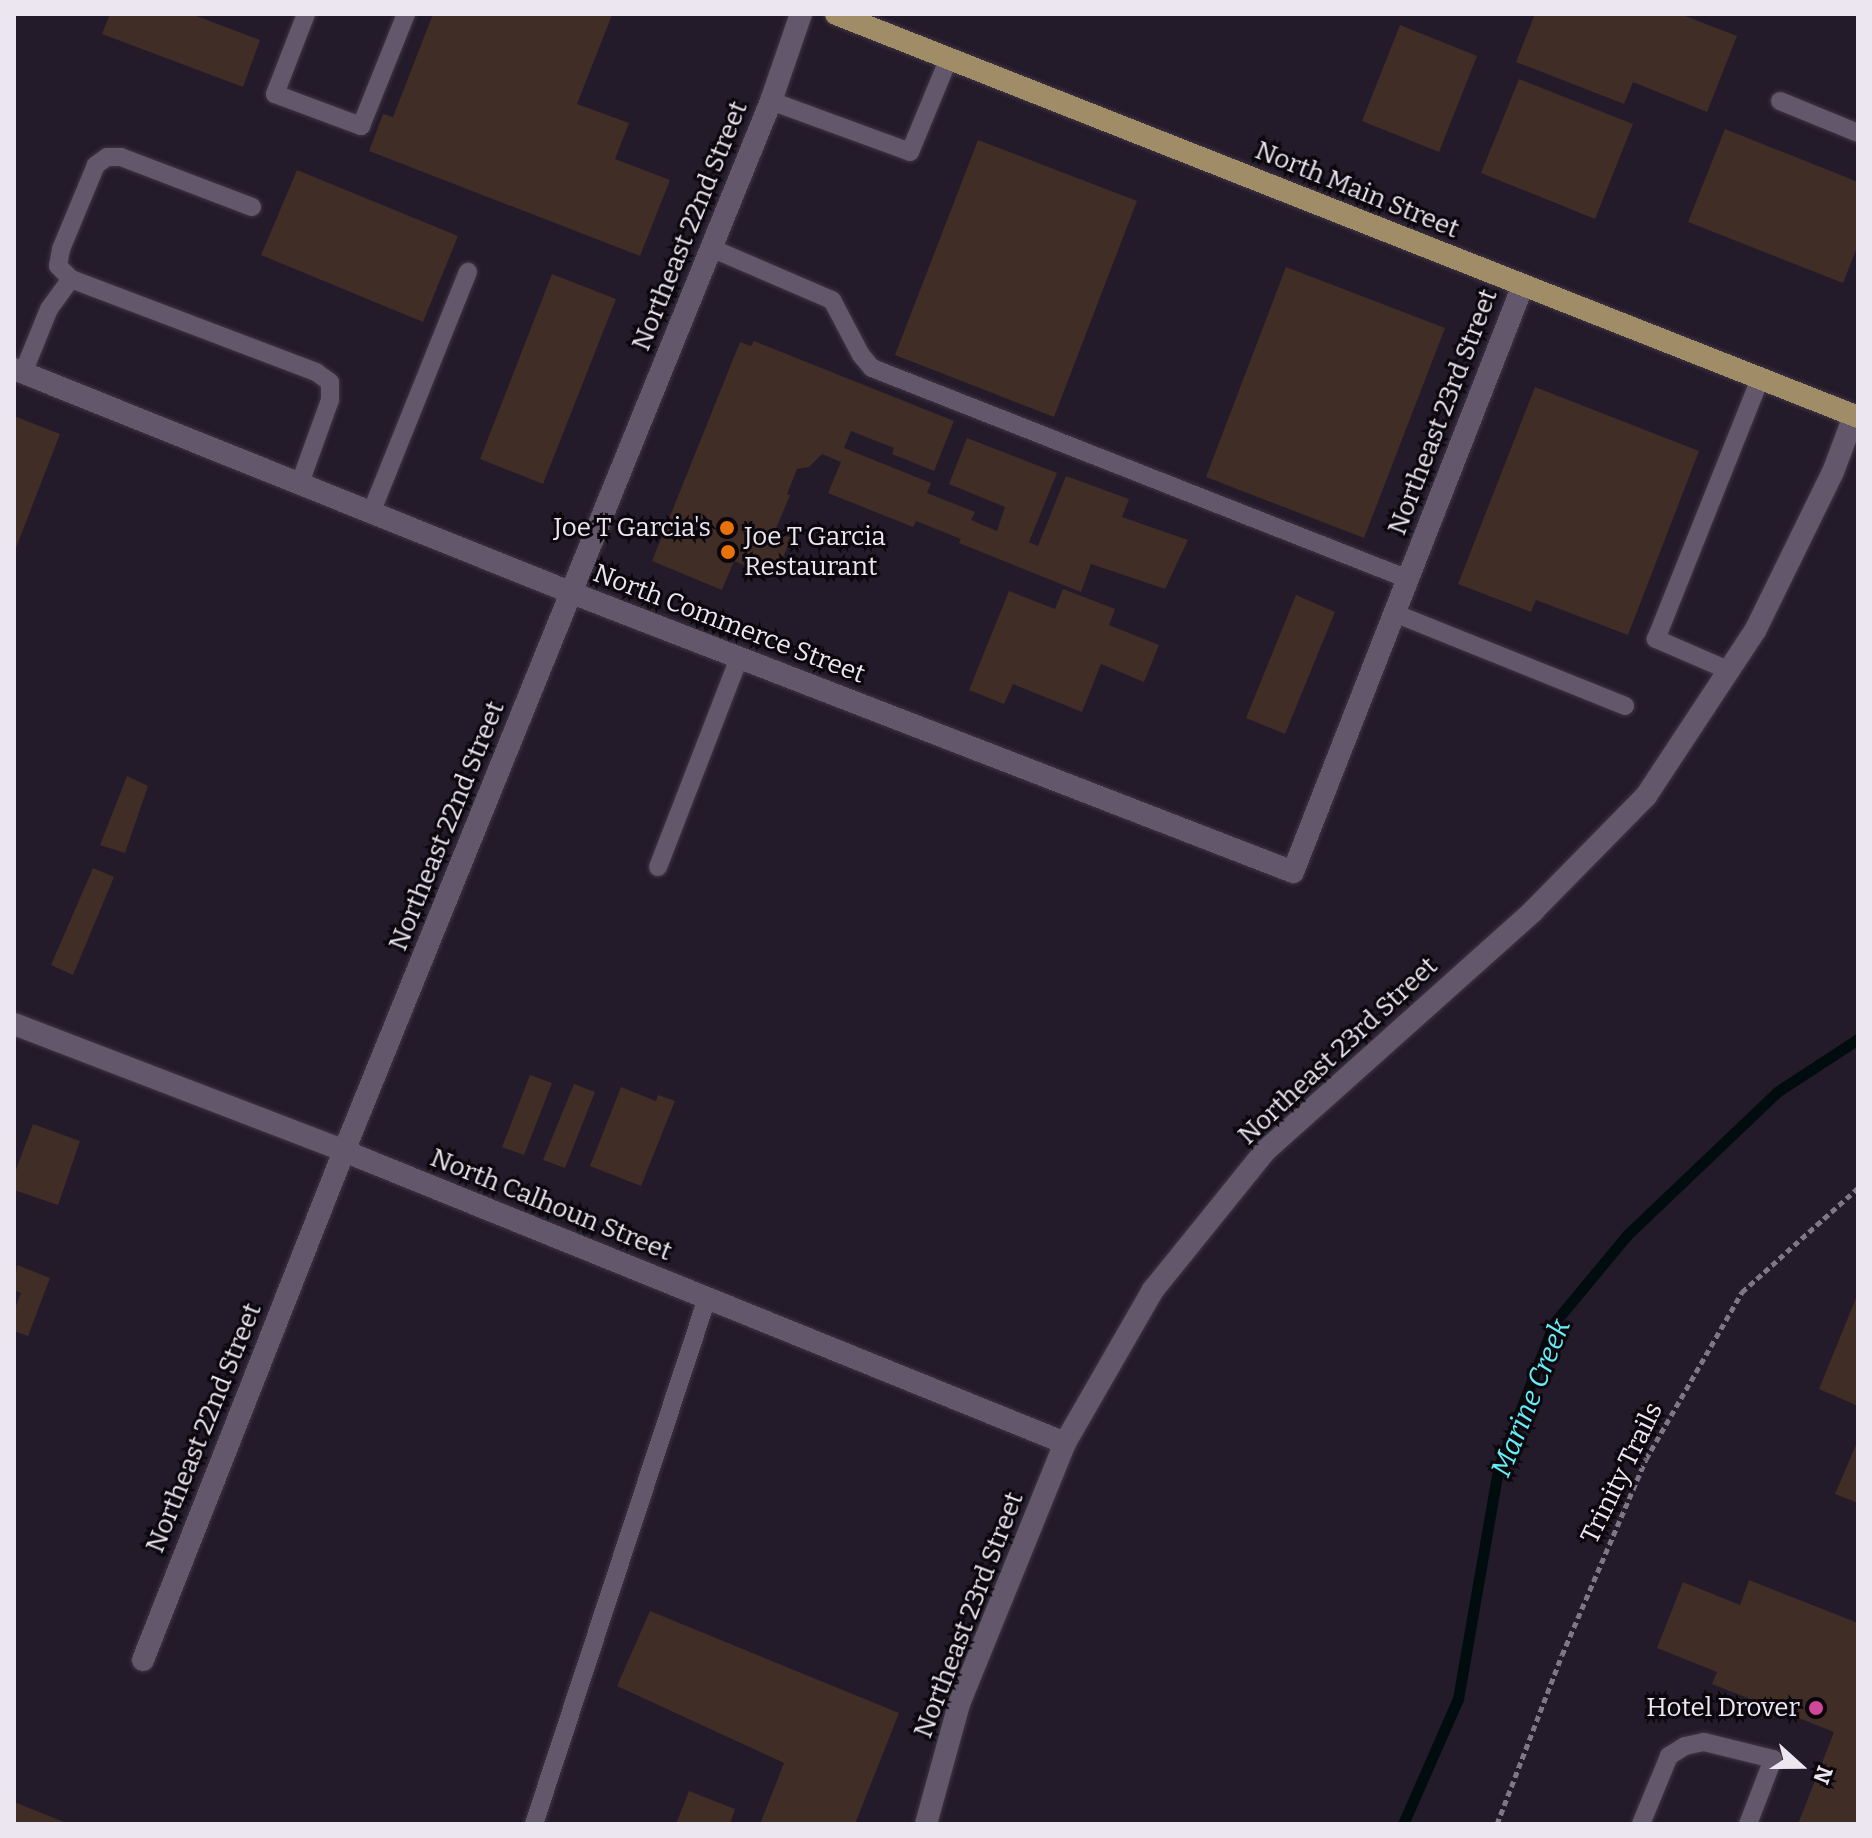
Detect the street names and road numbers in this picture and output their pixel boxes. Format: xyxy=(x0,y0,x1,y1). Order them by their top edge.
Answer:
street label: Northeast 22nd Street xyxy=(626,97,754,355)
street label: North Main Street xyxy=(1251,135,1463,245)
street label: Northeast 23rd Street xyxy=(1382,285,1504,539)
street label: North Commerce Street xyxy=(589,558,869,690)
street label: Northeast 22nd Street xyxy=(383,697,511,955)
street label: Northeast 23rd Street xyxy=(1232,951,1444,1151)
street label: North Calhoun Street xyxy=(426,1142,676,1268)
street label: Northeast 22nd Street xyxy=(140,1299,268,1557)
street label: Trinity Trails xyxy=(1574,1397,1670,1549)
street label: Northeast 23rd Street xyxy=(908,1488,1030,1742)

